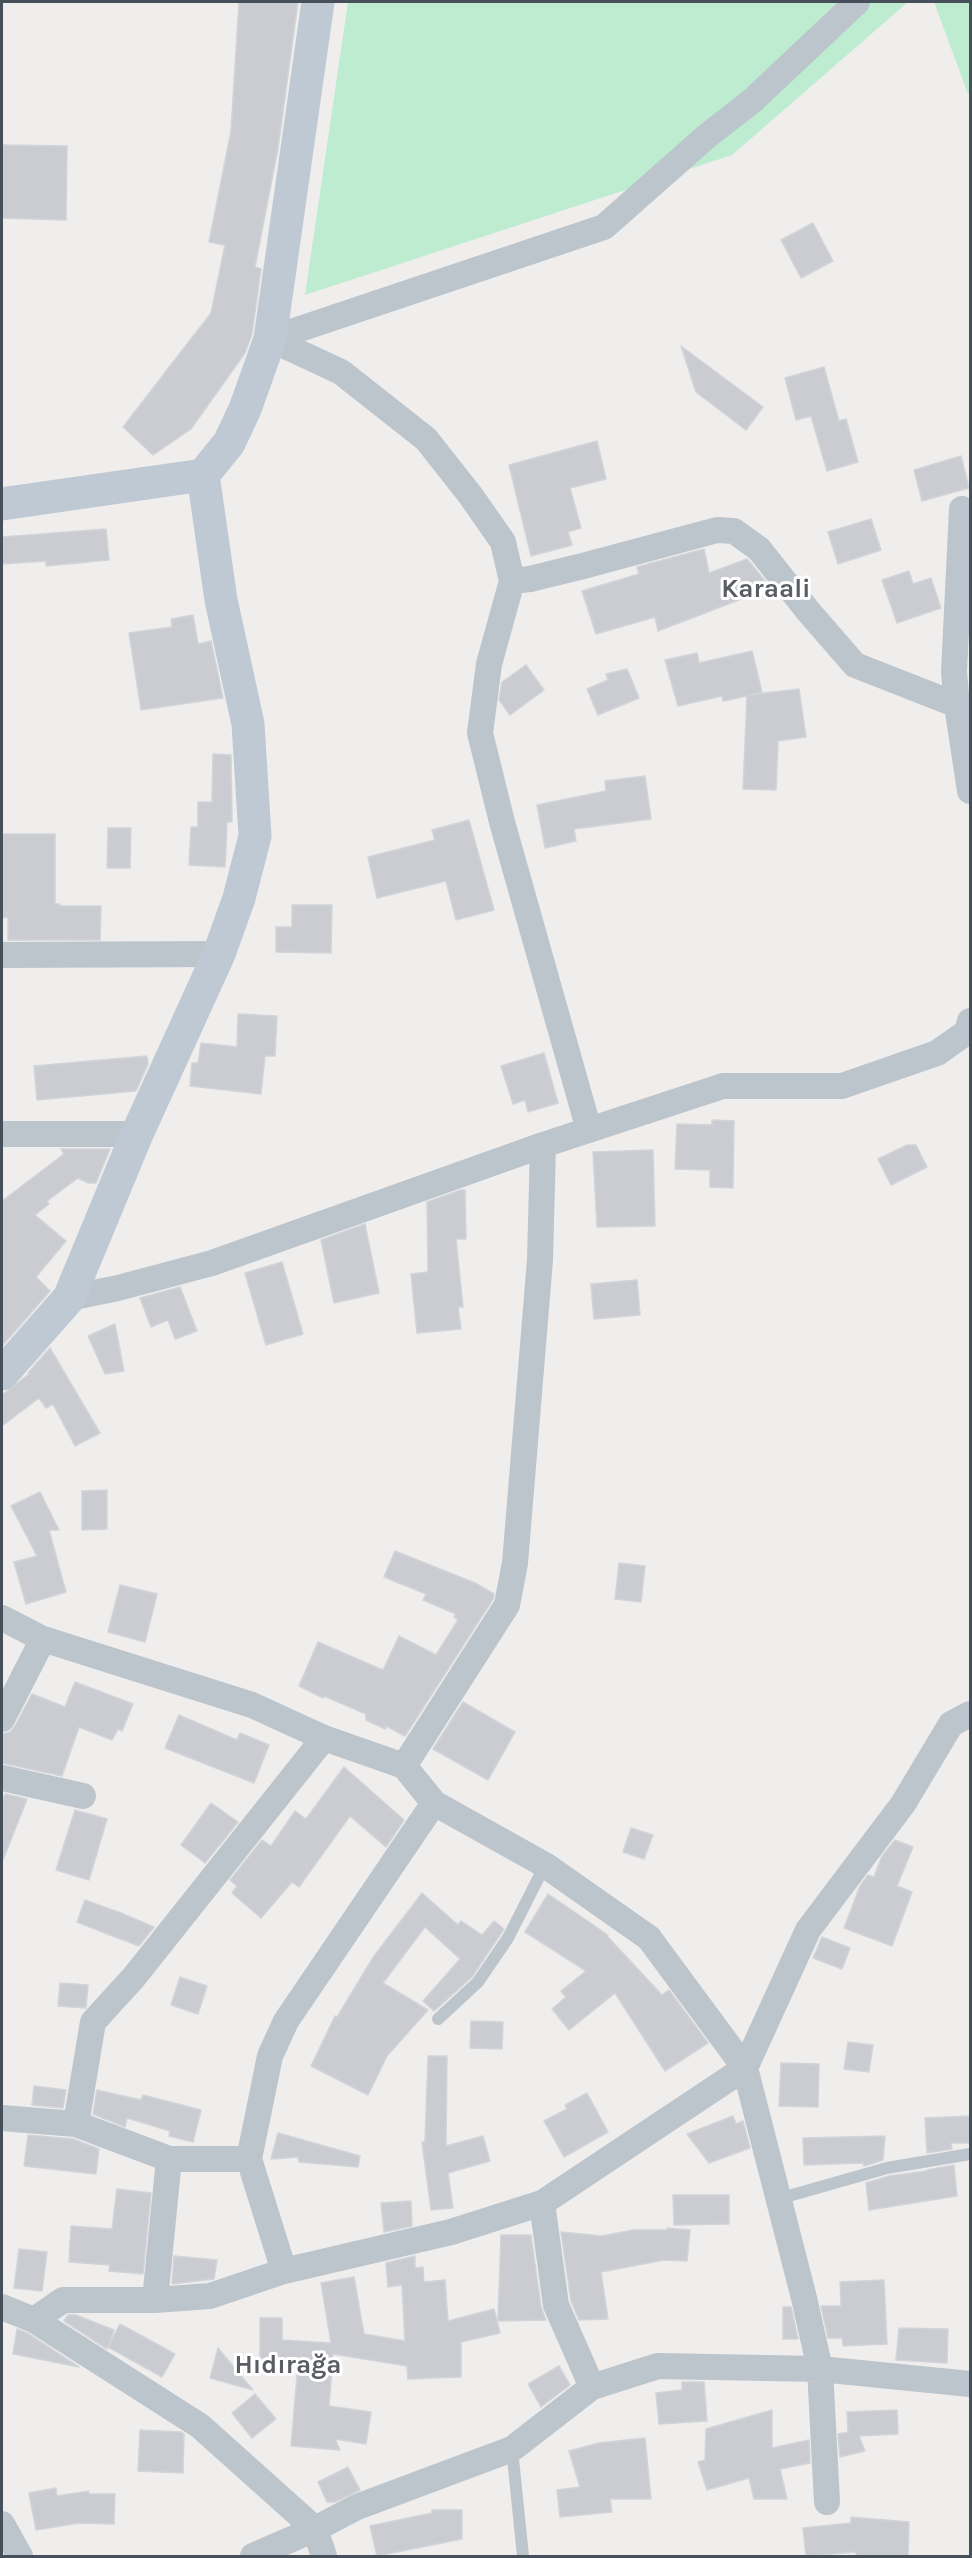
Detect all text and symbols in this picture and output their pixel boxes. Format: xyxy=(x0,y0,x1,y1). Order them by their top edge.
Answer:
district label: Karaali xyxy=(721,574,811,606)
district label: Hıdırağa xyxy=(234,2350,342,2382)

